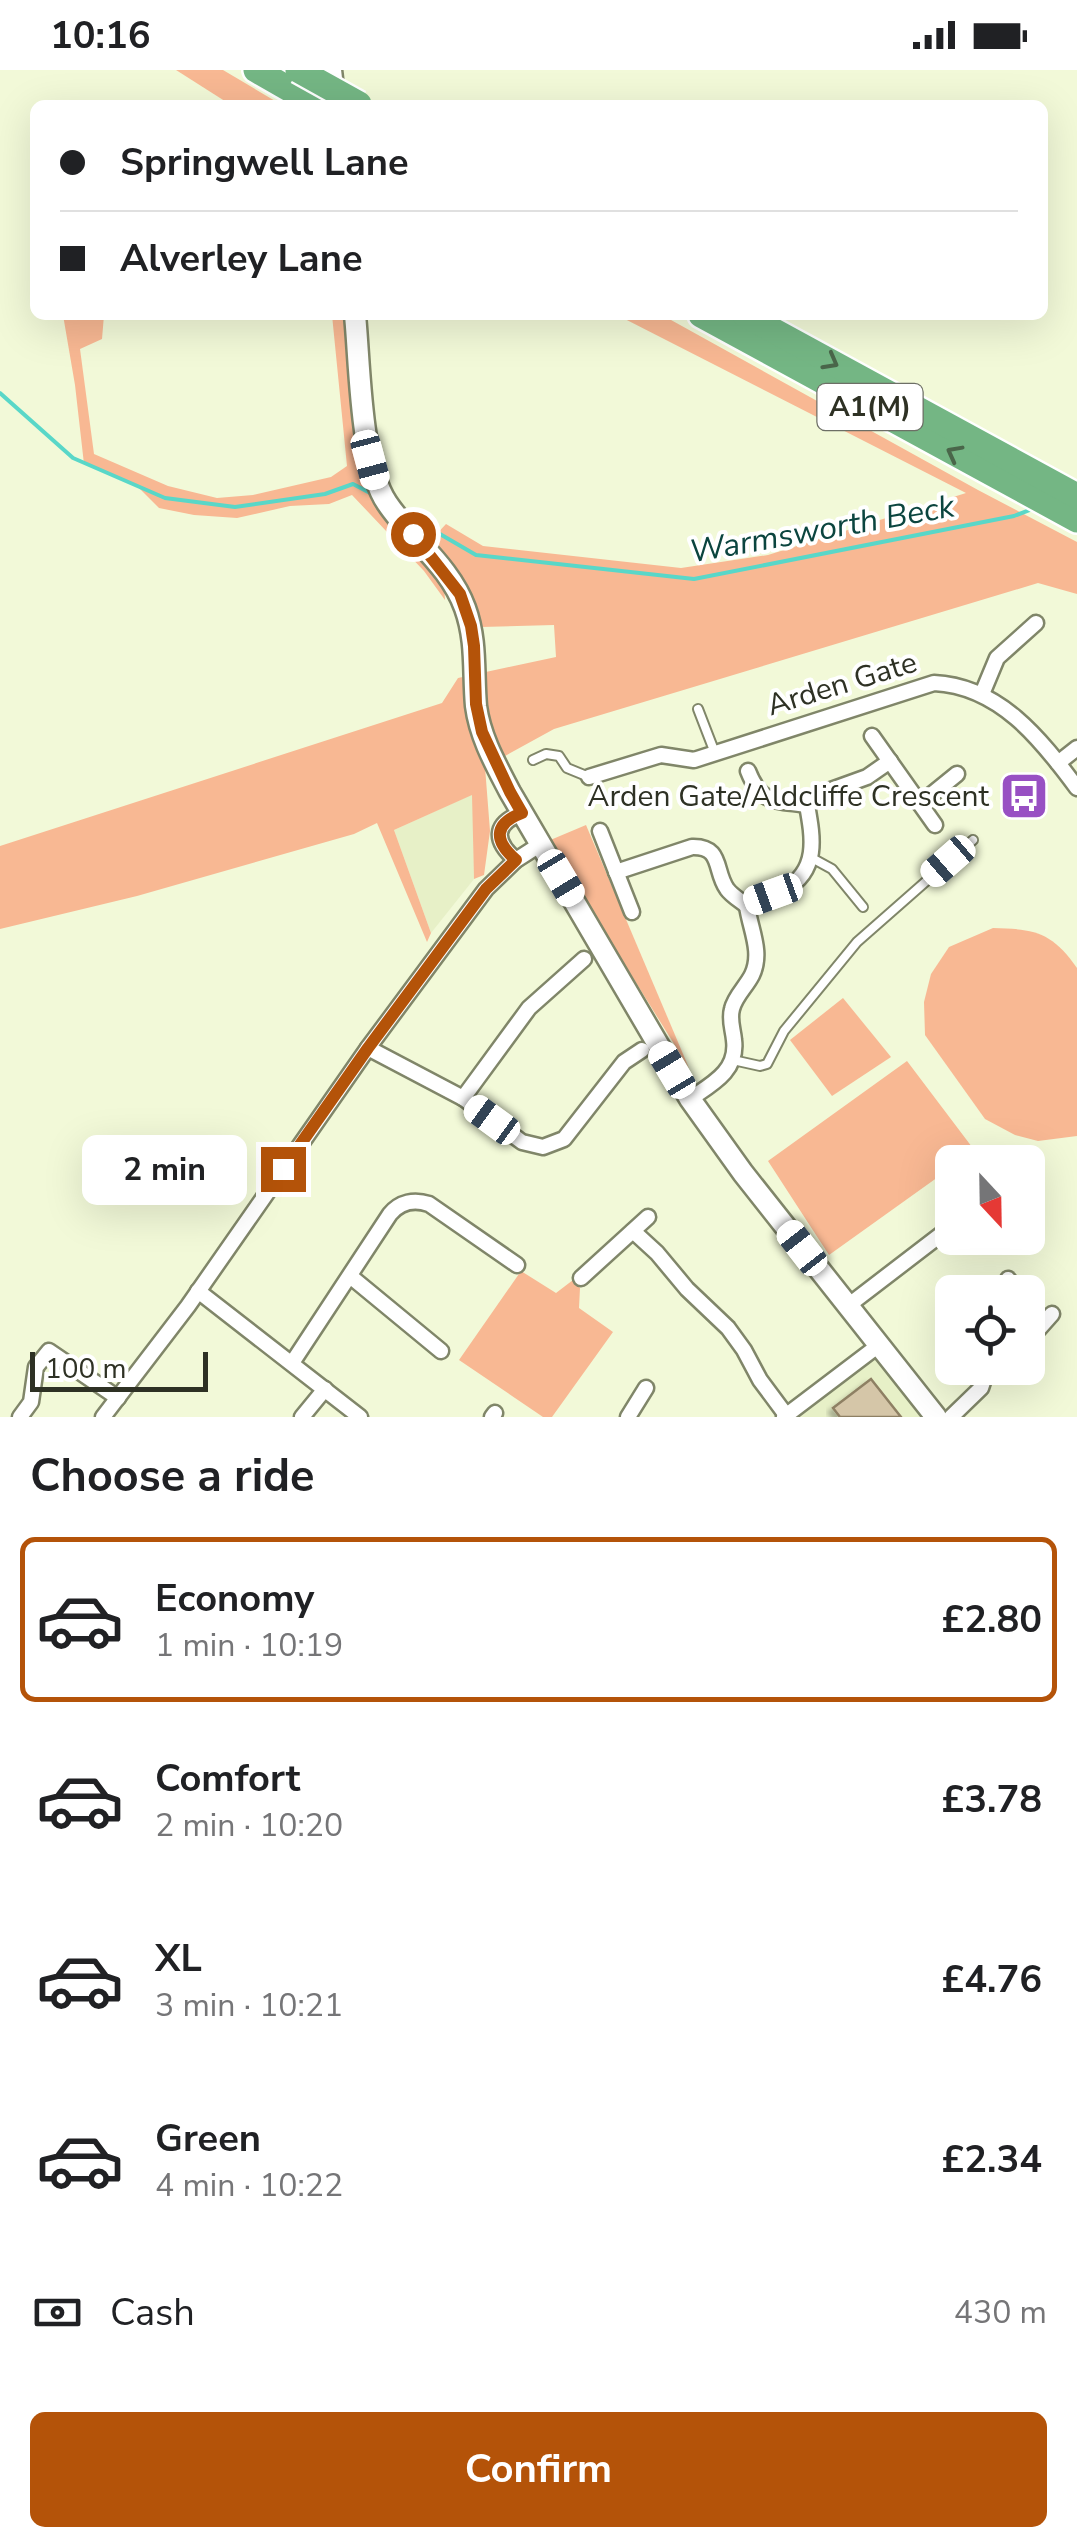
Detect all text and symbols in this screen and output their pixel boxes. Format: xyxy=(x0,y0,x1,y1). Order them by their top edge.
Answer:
text: 10:16 xyxy=(50,10,151,61)
text: Springwell Lane xyxy=(120,137,409,188)
text: Alverley Lane xyxy=(120,233,362,284)
one-way arrow xyxy=(820,349,838,369)
road number: A1(M) xyxy=(818,384,922,430)
car xyxy=(348,427,392,493)
one-way arrow xyxy=(946,445,964,465)
water label: Warmsworth Beck xyxy=(686,484,959,573)
route start xyxy=(391,512,436,557)
street label: Arden Gate xyxy=(762,642,922,726)
bus stop icon: Arden Gate/Aldcliffe Crescent xyxy=(998,770,1050,822)
place label: Arden Gate/Aldcliffe Crescent xyxy=(588,776,989,817)
car xyxy=(916,830,980,892)
car xyxy=(533,845,589,911)
car xyxy=(740,870,806,918)
car xyxy=(644,1037,700,1103)
car xyxy=(459,1090,525,1150)
callout: 2 min xyxy=(83,1134,248,1204)
north arrow xyxy=(935,1145,1045,1255)
map controls xyxy=(935,1145,1045,1385)
route end xyxy=(261,1147,306,1192)
text: 2 min xyxy=(123,1148,206,1191)
car xyxy=(772,1215,832,1281)
button: locate xyxy=(935,1275,1045,1385)
scale bar xyxy=(30,1347,208,1392)
text: 100 m xyxy=(45,1350,127,1388)
text: Choose a ride xyxy=(30,1446,315,1507)
text: Economy xyxy=(155,1573,314,1624)
icon: car xyxy=(35,1575,125,1665)
text: £2.80 xyxy=(941,1594,1042,1645)
text: 1 min · 10:19 xyxy=(155,1624,343,1667)
text: Comfort xyxy=(155,1753,300,1804)
icon: car xyxy=(35,1755,125,1845)
text: £3.78 xyxy=(941,1774,1042,1825)
text: 2 min · 10:20 xyxy=(155,1804,343,1847)
text: XL xyxy=(155,1933,202,1984)
icon: car xyxy=(35,1935,125,2025)
text: £4.76 xyxy=(941,1954,1042,2005)
text: 3 min · 10:21 xyxy=(155,1984,343,2027)
text: Green xyxy=(155,2113,261,2164)
icon: car xyxy=(35,2115,125,2205)
text: £2.34 xyxy=(941,2134,1042,2185)
text: 4 min · 10:22 xyxy=(155,2164,343,2207)
icon: cash xyxy=(30,2285,85,2340)
text: Cash xyxy=(110,2287,195,2338)
text: 430 m xyxy=(954,2291,1047,2334)
button: Confirm xyxy=(30,2412,1047,2527)

